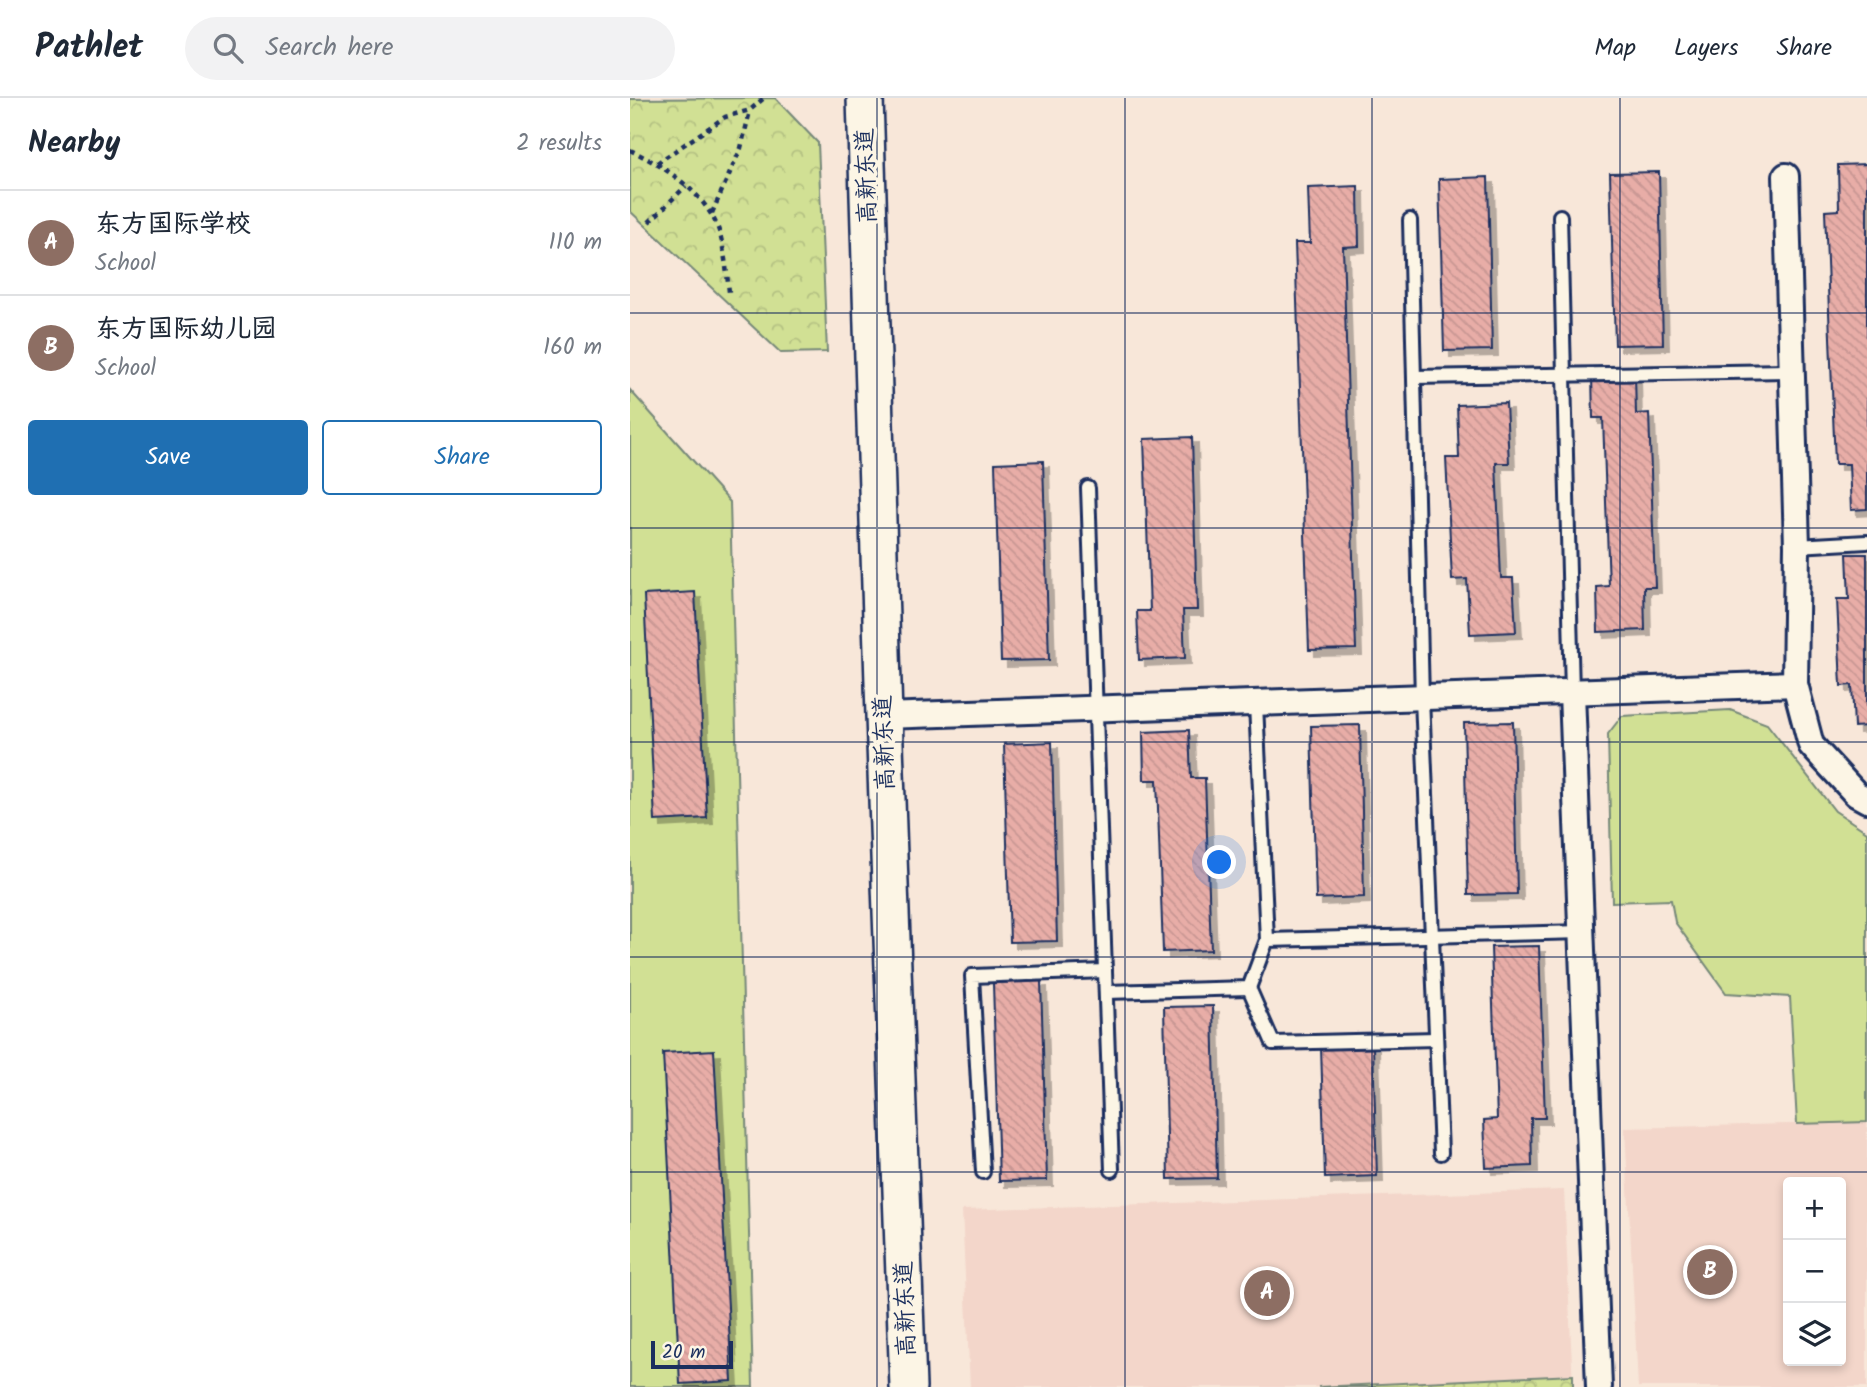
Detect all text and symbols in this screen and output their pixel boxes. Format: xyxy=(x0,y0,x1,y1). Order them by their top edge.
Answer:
search box xyxy=(185,17,675,80)
text: Pathlet xyxy=(35,22,143,75)
text: Search here xyxy=(265,27,393,69)
icon: search xyxy=(209,29,247,67)
text: Map xyxy=(1594,29,1636,68)
text: Layers xyxy=(1674,29,1738,68)
text: Share xyxy=(1776,29,1832,68)
text: Nearby xyxy=(28,120,120,168)
text: 2 results xyxy=(516,126,602,162)
street label: 高新东道 xyxy=(846,127,888,225)
text: 东方国际学校 xyxy=(95,204,251,246)
text: A xyxy=(44,225,58,261)
text: 110 m xyxy=(549,225,602,261)
text: School xyxy=(95,246,156,282)
text: 东方国际幼儿园 xyxy=(95,309,277,351)
text: B xyxy=(44,330,58,366)
text: 160 m xyxy=(543,330,602,366)
text: School xyxy=(95,351,156,387)
button: Save xyxy=(28,420,308,495)
button: Share xyxy=(322,420,602,495)
street label: 高新东道 xyxy=(864,694,906,792)
your location xyxy=(1202,845,1236,879)
map controls xyxy=(1783,1177,1846,1366)
button: + xyxy=(1783,1177,1846,1240)
button: − xyxy=(1783,1240,1846,1303)
pin: B xyxy=(1687,1246,1733,1298)
street label: 高新东道 xyxy=(885,1260,927,1358)
pin: A xyxy=(1244,1267,1290,1319)
button: layers xyxy=(1783,1303,1846,1366)
scale bar xyxy=(651,1338,733,1370)
text: 20 m xyxy=(662,1338,705,1368)

